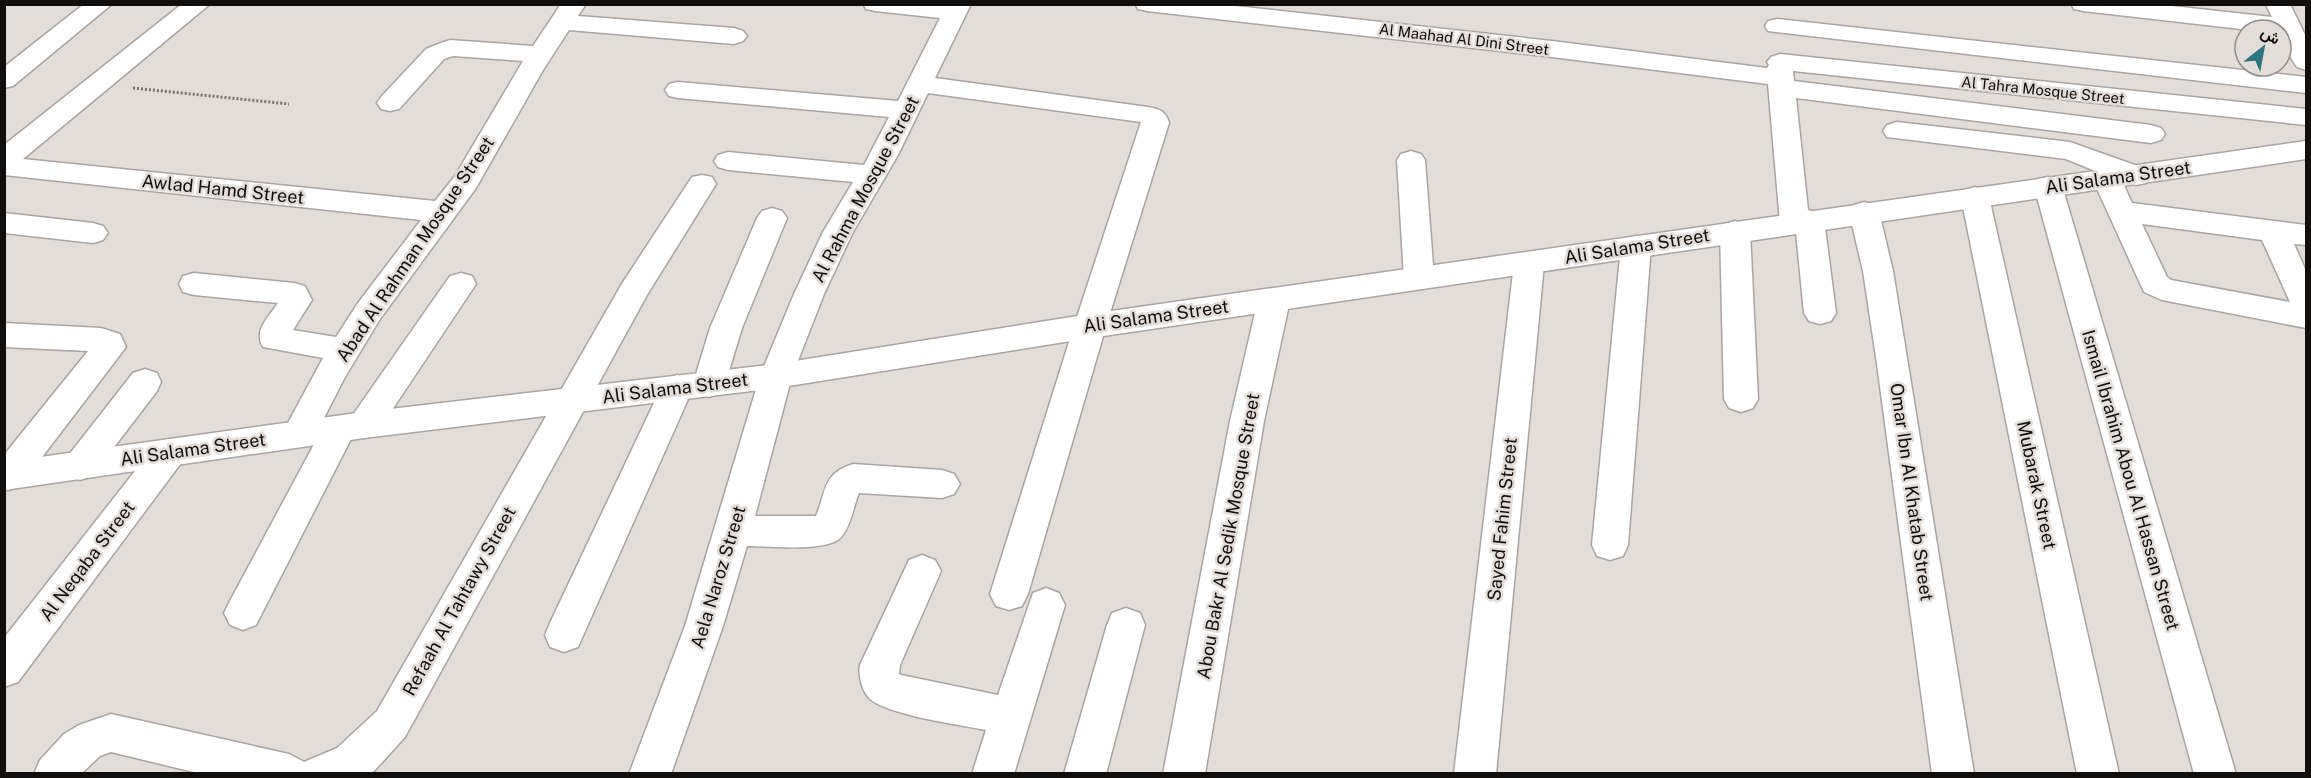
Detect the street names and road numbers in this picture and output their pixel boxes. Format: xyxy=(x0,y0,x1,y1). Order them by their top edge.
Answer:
street label: Al Maahad Al Dini Street xyxy=(1378,20,1550,58)
street label: Al Tahra Mosque Street xyxy=(1961,73,2126,107)
street label: Al Rahma Mosque Street xyxy=(807,92,923,286)
street label: Abad Al Rahman Mosque Street xyxy=(332,132,498,366)
street label: Ali Salama Street xyxy=(2044,156,2192,198)
street label: Awlad Hamd Street xyxy=(141,170,305,208)
street label: Ali Salama Street xyxy=(1563,224,1711,268)
street label: Ali Salama Street xyxy=(1082,295,1230,337)
street label: Ismail Ibrahim Abou Al Hassan Street xyxy=(2078,327,2184,633)
street label: Ali Salama Street xyxy=(601,369,749,407)
street label: Omar Ibn Al Khatab Street xyxy=(1886,382,1938,602)
street label: Abou Bakr Al Sedik Mosque Street xyxy=(1192,391,1264,681)
street label: Mubarak Street xyxy=(2013,419,2061,551)
street label: Ali Salama Street xyxy=(119,428,267,470)
street label: Sayed Fahim Street xyxy=(1483,436,1521,602)
street label: Al Neqaba Street xyxy=(35,497,139,625)
street label: Refaah Al Tahtawy Street xyxy=(398,503,520,699)
street label: Aela Naroz Street xyxy=(686,503,750,651)

